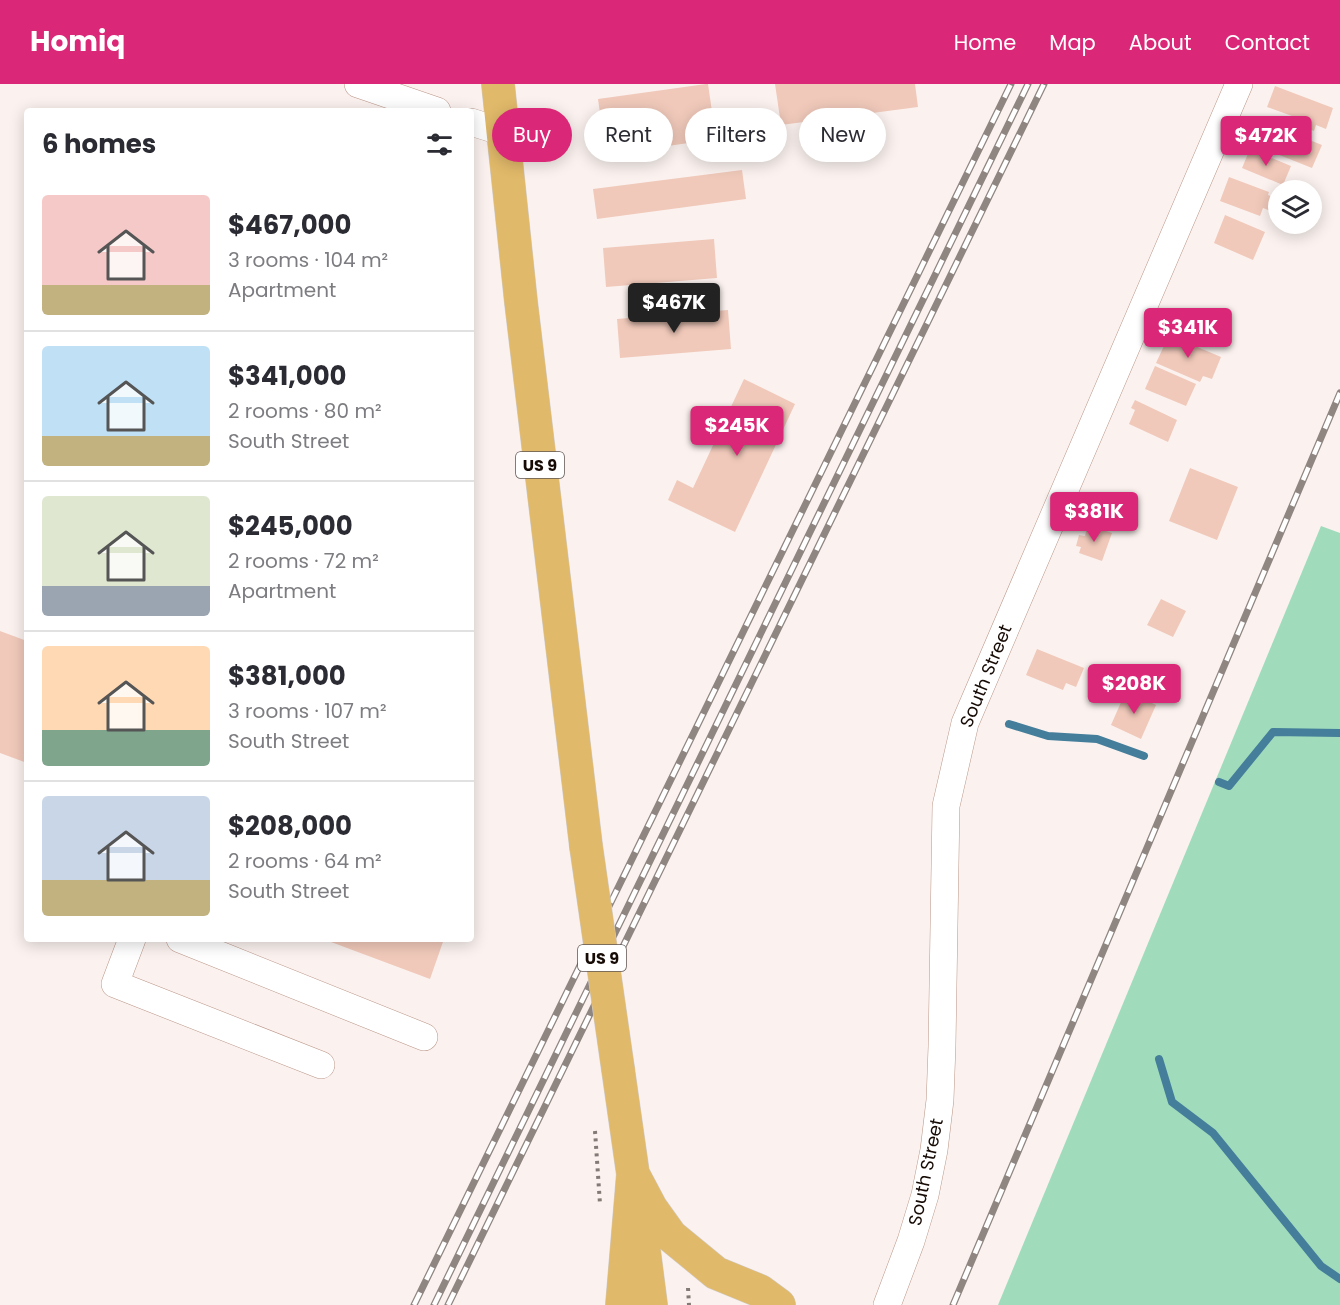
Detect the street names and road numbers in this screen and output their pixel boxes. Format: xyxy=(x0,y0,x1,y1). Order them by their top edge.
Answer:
road number: US 9 xyxy=(516,452,564,478)
street label: South Street xyxy=(953,621,1018,731)
road number: US 9 xyxy=(578,945,626,971)
street label: South Street xyxy=(902,1116,949,1228)

